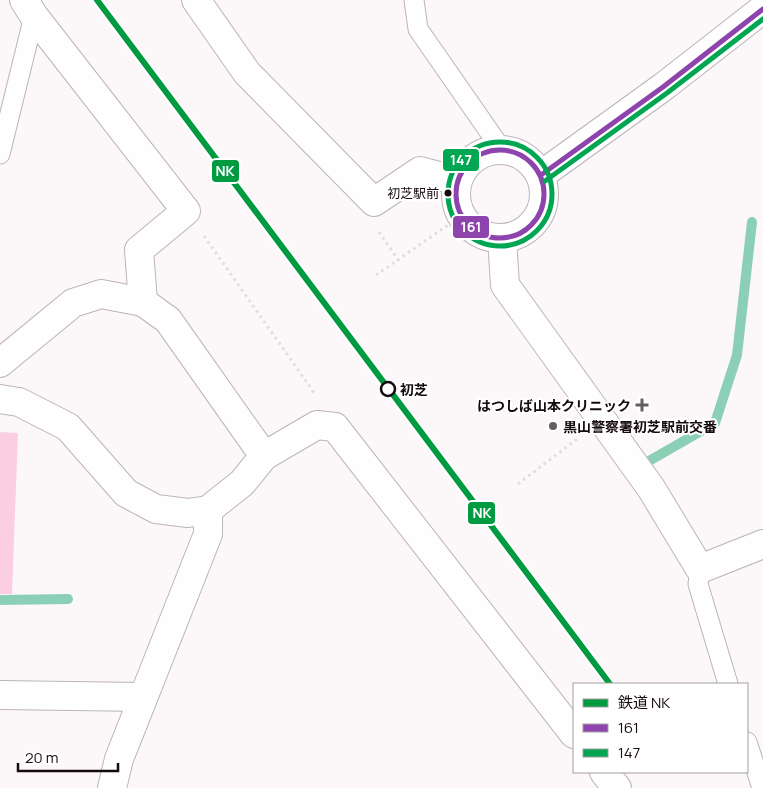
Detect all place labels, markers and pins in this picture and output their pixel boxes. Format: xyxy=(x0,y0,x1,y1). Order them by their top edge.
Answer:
place label: 初芝駅前 xyxy=(387,184,439,202)
marker: 初芝駅前 xyxy=(443,188,453,198)
place label: 初芝 xyxy=(400,380,428,399)
marker: 初芝 xyxy=(380,381,396,397)
place label: はつしば山本クリニック xyxy=(477,396,631,415)
marker: はつしば山本クリニック xyxy=(635,398,649,412)
place label: 黒山警察署初芝駅前交番 xyxy=(563,417,717,436)
marker: 黒山警察署初芝駅前交番 xyxy=(547,420,559,432)

